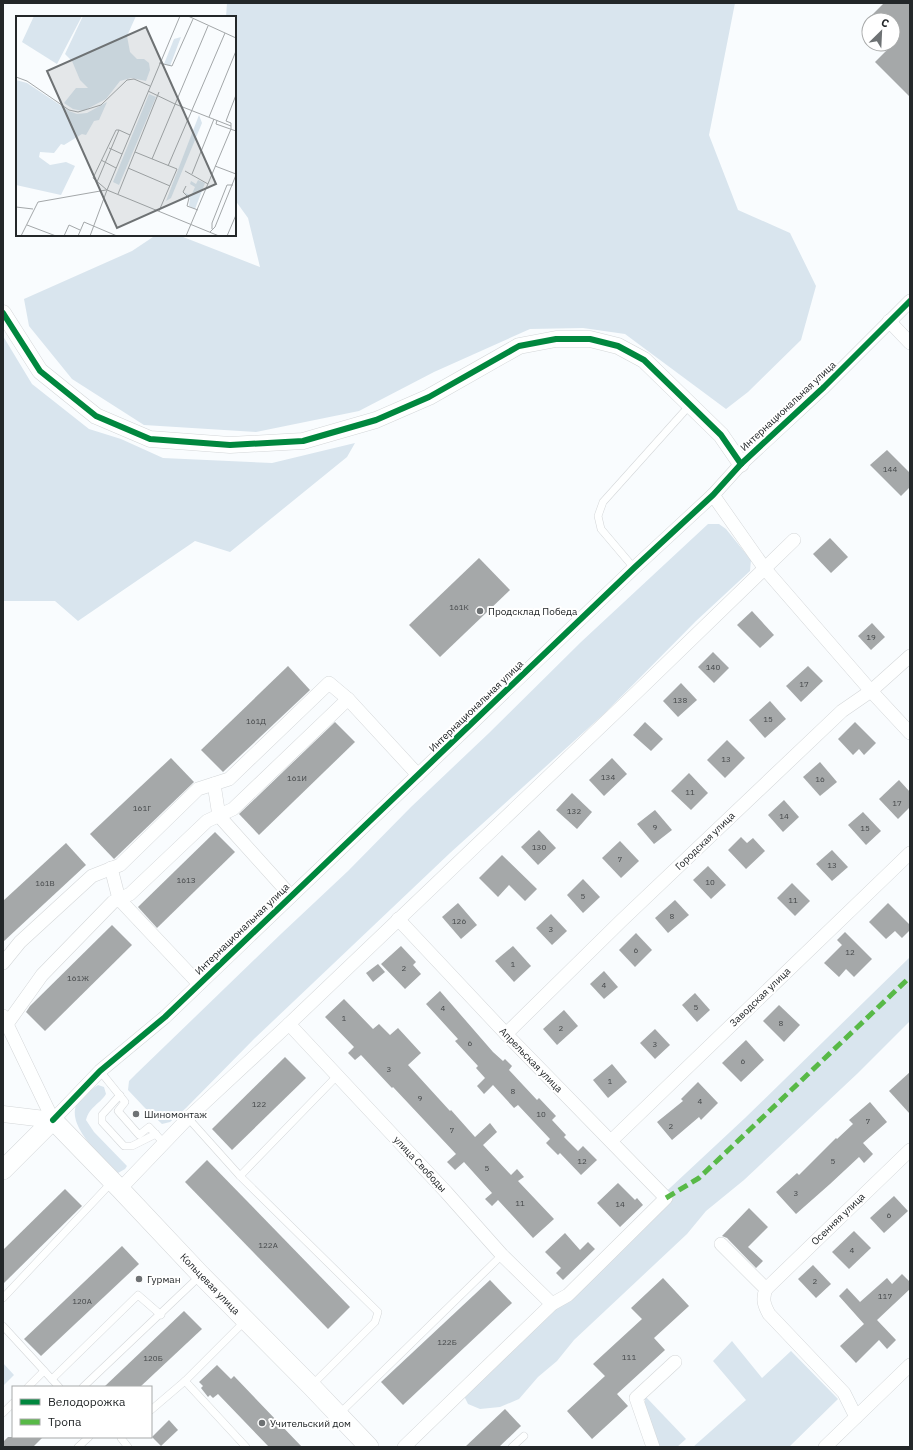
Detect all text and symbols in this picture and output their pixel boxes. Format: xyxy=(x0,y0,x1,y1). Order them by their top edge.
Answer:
north arrow xyxy=(861,12,901,52)
text: С xyxy=(879,15,891,31)
inset map xyxy=(16,16,236,236)
street label: Интернациональная улица xyxy=(737,358,839,454)
house number: 144 xyxy=(883,464,897,474)
house number: 161К xyxy=(449,602,469,612)
place label: Продсклад Победа xyxy=(488,605,578,618)
marker: Продсклад Победа xyxy=(475,606,485,616)
house number: 19 xyxy=(866,632,876,642)
street label: Интернациональная улица xyxy=(426,657,526,755)
house number: 140 xyxy=(706,662,720,672)
house number: 17 xyxy=(799,679,809,689)
house number: 138 xyxy=(673,695,687,705)
house number: 15 xyxy=(763,714,773,724)
house number: 161Д xyxy=(246,716,266,726)
house number: 13 xyxy=(721,754,731,764)
house number: 134 xyxy=(601,772,615,782)
house number: 161И xyxy=(287,773,307,783)
house number: 16 xyxy=(815,774,825,784)
house number: 11 xyxy=(685,787,695,797)
house number: 17 xyxy=(892,798,902,808)
house number: 161Г xyxy=(133,803,151,813)
house number: 132 xyxy=(567,806,581,816)
street label: Городская улица xyxy=(672,809,738,873)
house number: 14 xyxy=(779,811,789,821)
house number: 9 xyxy=(653,822,658,832)
house number: 15 xyxy=(860,823,870,833)
house number: 130 xyxy=(532,842,546,852)
house number: 7 xyxy=(618,854,623,864)
house number: 13 xyxy=(827,860,837,870)
house number: 161З xyxy=(176,875,196,885)
house number: 10 xyxy=(705,877,715,887)
house number: 161В xyxy=(35,878,55,888)
street label: Интернациональная улица xyxy=(192,880,292,978)
house number: 5 xyxy=(581,891,586,901)
house number: 11 xyxy=(788,895,798,905)
house number: 8 xyxy=(670,911,675,921)
house number: 126 xyxy=(452,916,466,926)
house number: 3 xyxy=(549,924,554,934)
house number: 6 xyxy=(634,945,639,955)
house number: 12 xyxy=(845,947,855,957)
house number: 1 xyxy=(511,959,516,969)
house number: 2 xyxy=(402,963,407,973)
street label: Заводская улица xyxy=(727,964,794,1029)
house number: 161Ж xyxy=(67,973,89,983)
house number: 4 xyxy=(602,980,607,990)
house number: 5 xyxy=(694,1002,699,1012)
house number: 4 xyxy=(441,1003,446,1013)
house number: 1 xyxy=(342,1013,347,1023)
house number: 8 xyxy=(779,1018,784,1028)
house number: 2 xyxy=(559,1023,564,1033)
street label: Апрельская улица xyxy=(497,1025,566,1096)
house number: 6 xyxy=(468,1038,473,1048)
house number: 3 xyxy=(653,1039,658,1049)
house number: 6 xyxy=(741,1056,746,1066)
house number: 3 xyxy=(387,1064,392,1074)
house number: 1 xyxy=(608,1076,613,1086)
house number: 8 xyxy=(511,1086,516,1096)
house number: 9 xyxy=(418,1093,423,1103)
house number: 4 xyxy=(698,1096,703,1106)
house number: 122 xyxy=(252,1099,266,1109)
place label: Шиномонтаж xyxy=(144,1108,207,1121)
marker: Шиномонтаж xyxy=(131,1109,141,1119)
house number: 10 xyxy=(536,1109,546,1119)
house number: 7 xyxy=(866,1116,871,1126)
house number: 2 xyxy=(669,1121,674,1131)
house number: 7 xyxy=(450,1125,455,1135)
street label: улица Свободы xyxy=(391,1133,449,1195)
house number: 12 xyxy=(577,1156,587,1166)
house number: 5 xyxy=(831,1156,836,1166)
house number: 5 xyxy=(485,1163,490,1173)
house number: 3 xyxy=(794,1188,799,1198)
street label: Осенняя улица xyxy=(808,1190,868,1248)
house number: 11 xyxy=(515,1198,525,1208)
house number: 14 xyxy=(615,1199,625,1209)
house number: 6 xyxy=(887,1210,892,1220)
house number: 122А xyxy=(258,1240,278,1250)
house number: 4 xyxy=(850,1245,855,1255)
street label: Кольцевая улица xyxy=(177,1251,243,1318)
place label: Гурман xyxy=(147,1273,181,1286)
marker: Гурман xyxy=(134,1274,144,1284)
house number: 2 xyxy=(813,1276,818,1286)
house number: 117 xyxy=(878,1291,892,1301)
house number: 120А xyxy=(72,1296,92,1306)
house number: 122Б xyxy=(437,1337,457,1347)
house number: 111 xyxy=(622,1352,636,1362)
house number: 120Б xyxy=(143,1353,163,1363)
legend xyxy=(12,1386,152,1438)
text: Велодорожка xyxy=(48,1394,126,1409)
text: Тропа xyxy=(48,1414,82,1429)
place label: Учительский дом xyxy=(270,1417,351,1430)
marker: Учительский дом xyxy=(257,1418,267,1428)

